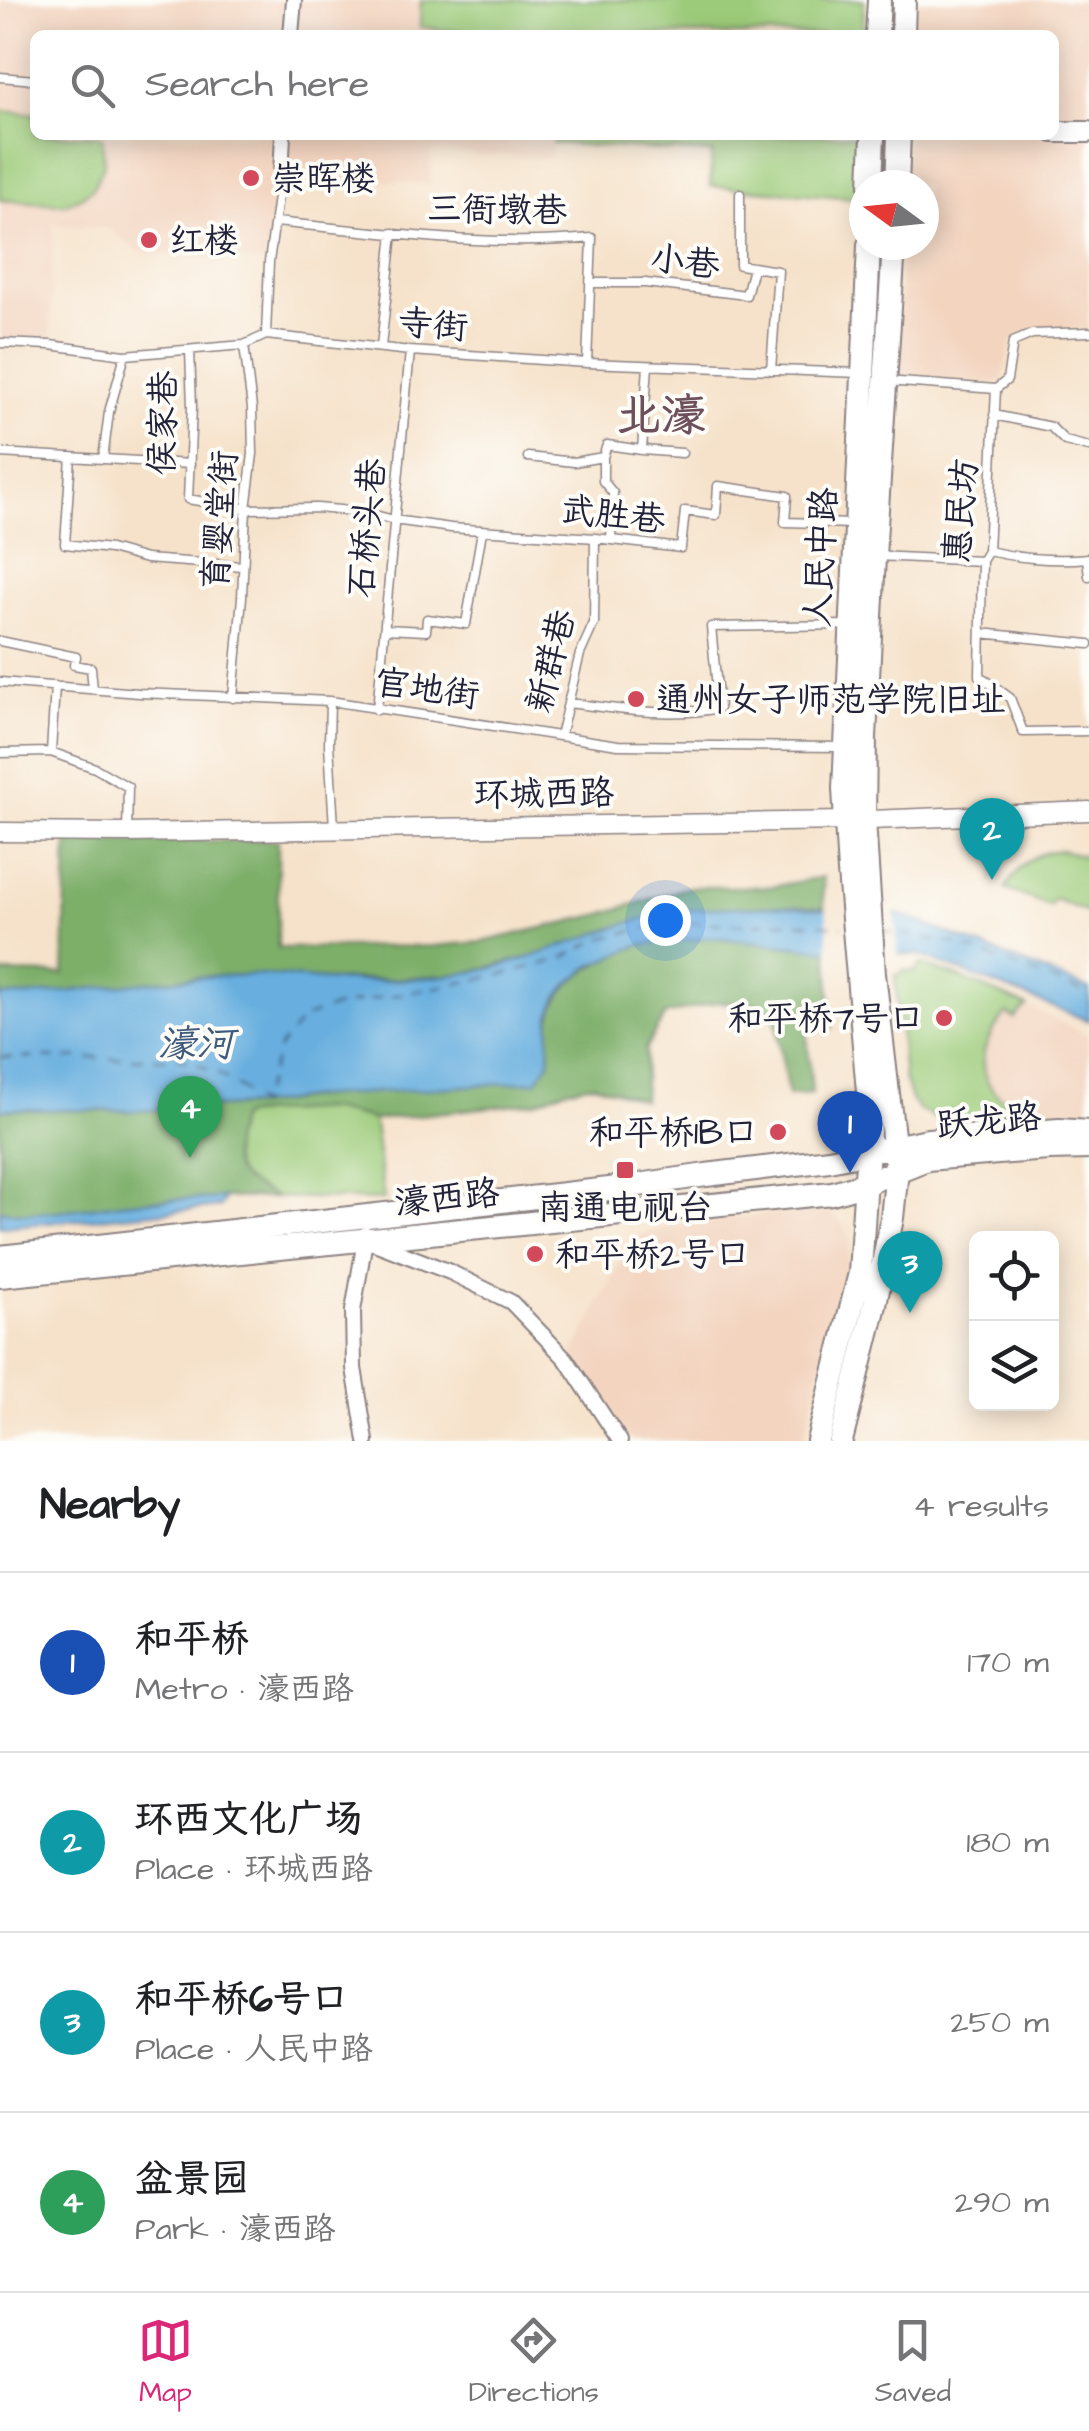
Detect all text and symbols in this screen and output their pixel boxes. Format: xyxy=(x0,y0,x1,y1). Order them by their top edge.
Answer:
search box xyxy=(30,30,1059,140)
icon: search xyxy=(65,58,120,113)
text: Search here xyxy=(145,59,369,111)
place label: 崇晖楼 xyxy=(271,155,376,204)
marker: 崇晖楼 xyxy=(240,167,262,189)
north arrow xyxy=(849,170,939,260)
street label: 三衙墩巷 xyxy=(427,185,567,236)
place label: 红楼 xyxy=(169,217,239,266)
marker: 红楼 xyxy=(138,229,160,251)
street label: 小巷 xyxy=(647,234,722,291)
street label: 寺街 xyxy=(396,298,470,353)
street label: 侯家巷 xyxy=(138,370,189,476)
district label: 北濠 xyxy=(616,386,706,448)
street label: 育婴堂街 xyxy=(191,449,250,592)
street label: 石桥头巷 xyxy=(337,456,398,600)
street label: 惠民坊 xyxy=(933,457,990,566)
street label: 武胜巷 xyxy=(558,486,668,545)
street label: 人民中路 xyxy=(793,486,850,628)
street label: 新群巷 xyxy=(515,604,588,718)
street label: 官地街 xyxy=(371,658,482,721)
place label: 通州女子师范学院旧址 xyxy=(656,676,1006,725)
marker: 通州女子师范学院旧址 xyxy=(625,688,647,710)
street label: 环城西路 xyxy=(474,769,614,820)
pin: 2 xyxy=(960,798,1024,880)
your location xyxy=(640,895,691,946)
place label: 和平桥7号口 xyxy=(727,995,924,1044)
marker: 和平桥7号口 xyxy=(933,1007,955,1029)
water label: 濠河 xyxy=(158,1019,240,1071)
pin: 4 xyxy=(158,1076,222,1158)
pin: 1 xyxy=(818,1090,882,1173)
street label: 跃龙路 xyxy=(935,1093,1044,1150)
place label: 和平桥1B口 xyxy=(589,1109,758,1158)
marker: 和平桥1B口 xyxy=(767,1121,789,1143)
marker: 南通电视台 xyxy=(614,1159,636,1181)
street label: 濠西路 xyxy=(392,1169,502,1228)
place label: 南通电视台 xyxy=(537,1184,713,1233)
pin: 3 xyxy=(878,1230,942,1313)
place label: 和平桥2号口 xyxy=(555,1231,750,1280)
map controls xyxy=(969,1231,1059,1411)
button: locate xyxy=(969,1231,1059,1321)
marker: 和平桥2号口 xyxy=(524,1243,546,1265)
button: layers xyxy=(969,1321,1059,1411)
text: Nearby xyxy=(40,1477,180,1535)
text: 4 results xyxy=(913,1484,1049,1529)
text: 和平桥 xyxy=(135,1614,249,1666)
text: 1 xyxy=(70,1640,75,1685)
text: 170 m xyxy=(967,1640,1049,1685)
text: Metro · 濠西路 xyxy=(135,1667,354,1712)
text: 环西文化广场 xyxy=(135,1794,363,1846)
text: 2 xyxy=(63,1820,82,1865)
text: 180 m xyxy=(966,1820,1049,1865)
text: Place · 环城西路 xyxy=(135,1847,372,1892)
text: 和平桥6号口 xyxy=(135,1974,349,2026)
text: 3 xyxy=(64,2000,81,2045)
text: 250 m xyxy=(950,2000,1049,2045)
text: Place · 人民中路 xyxy=(135,2027,372,2072)
text: 盆景园 xyxy=(135,2154,249,2206)
text: 4 xyxy=(62,2180,83,2225)
text: 290 m xyxy=(955,2180,1049,2225)
text: Park · 濠西路 xyxy=(135,2207,335,2252)
tab: Map xyxy=(138,2313,193,2412)
tab: Directions xyxy=(469,2313,599,2412)
tab: Saved xyxy=(875,2313,951,2412)

